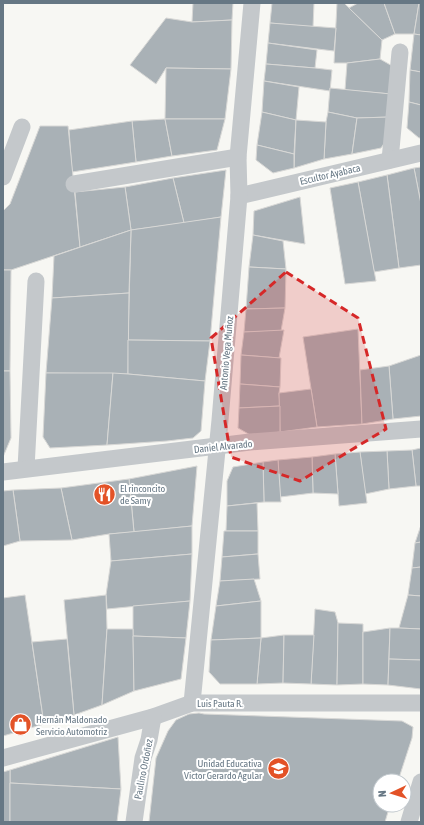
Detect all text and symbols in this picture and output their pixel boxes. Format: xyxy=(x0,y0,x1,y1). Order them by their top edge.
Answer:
street label: Escultor Ayabaca xyxy=(299,162,362,187)
street label: Antonio Vega Muñoz xyxy=(218,315,235,391)
street label: Daniel Alvarado xyxy=(193,438,253,455)
restaurant icon: El rinconcito de Samy xyxy=(92,481,118,507)
place label: El rinconcito de Samy xyxy=(120,483,165,506)
street label: Luis Pauta R. xyxy=(197,698,243,709)
shop icon: Hernán Maldonado Servicio Automotriz xyxy=(7,712,33,738)
place label: Hernán Maldonado Servicio Automotriz xyxy=(36,714,108,737)
street label: Paulino Ordoñez xyxy=(132,738,155,800)
school or university icon: Unidad Educativa Victor Gerardo Agular xyxy=(265,756,291,782)
place label: Unidad Educativa Victor Gerardo Agular xyxy=(184,758,263,781)
north arrow xyxy=(372,773,412,813)
text: N xyxy=(376,790,388,797)

